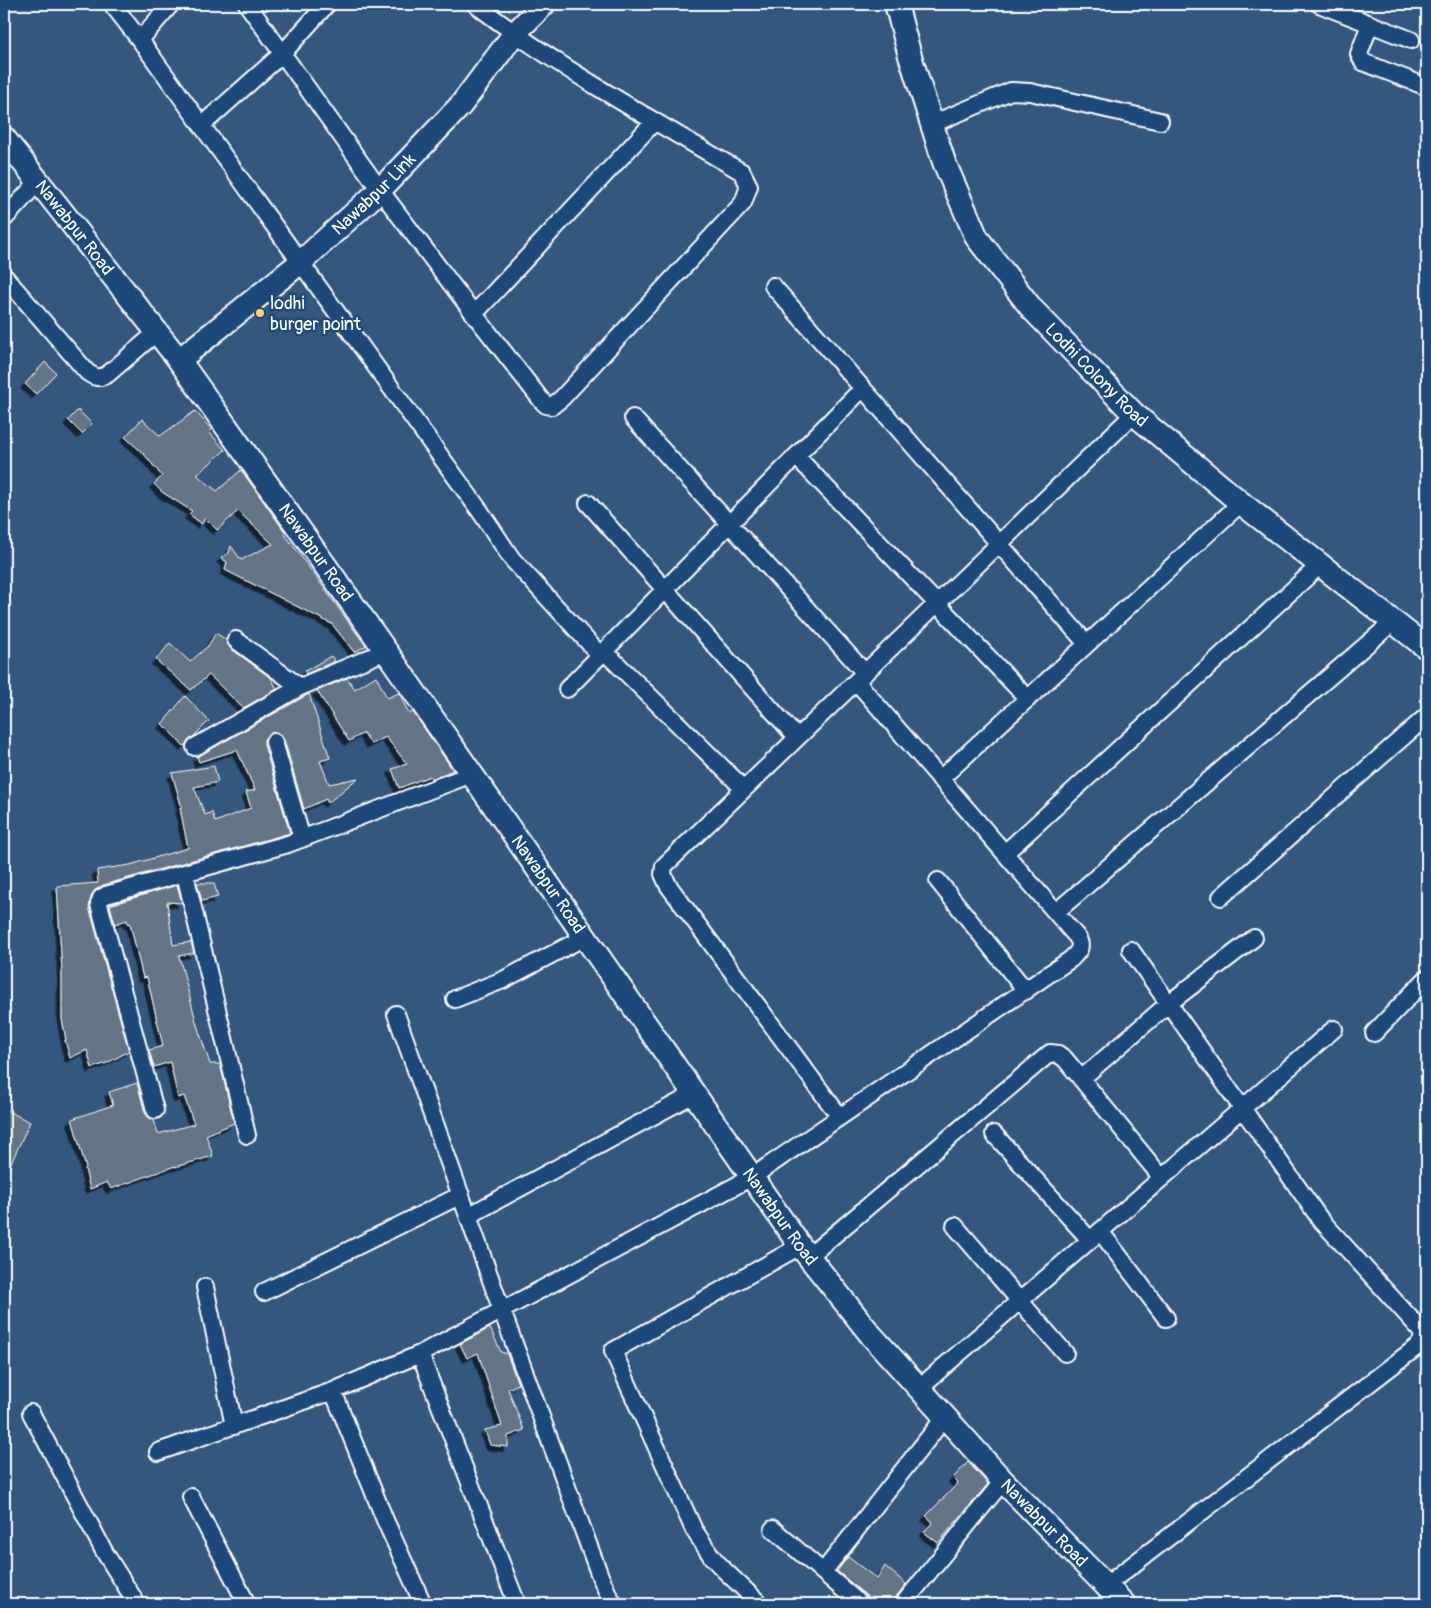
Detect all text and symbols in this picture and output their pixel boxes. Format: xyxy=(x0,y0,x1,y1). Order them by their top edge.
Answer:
street label: Nawabpur Link xyxy=(327,148,421,240)
street label: Nawabpur Road xyxy=(30,176,119,280)
place label: lodhi burger point xyxy=(270,292,362,336)
marker: lodhi burger point xyxy=(254,307,266,319)
street label: Lodhi Colony Road xyxy=(1040,318,1152,433)
street label: Nawabpur Road xyxy=(273,499,358,606)
street label: Nawabpur Road xyxy=(506,831,590,938)
street label: Nawabpur Road xyxy=(737,1163,822,1271)
street label: Nawabpur Road xyxy=(995,1474,1092,1572)

